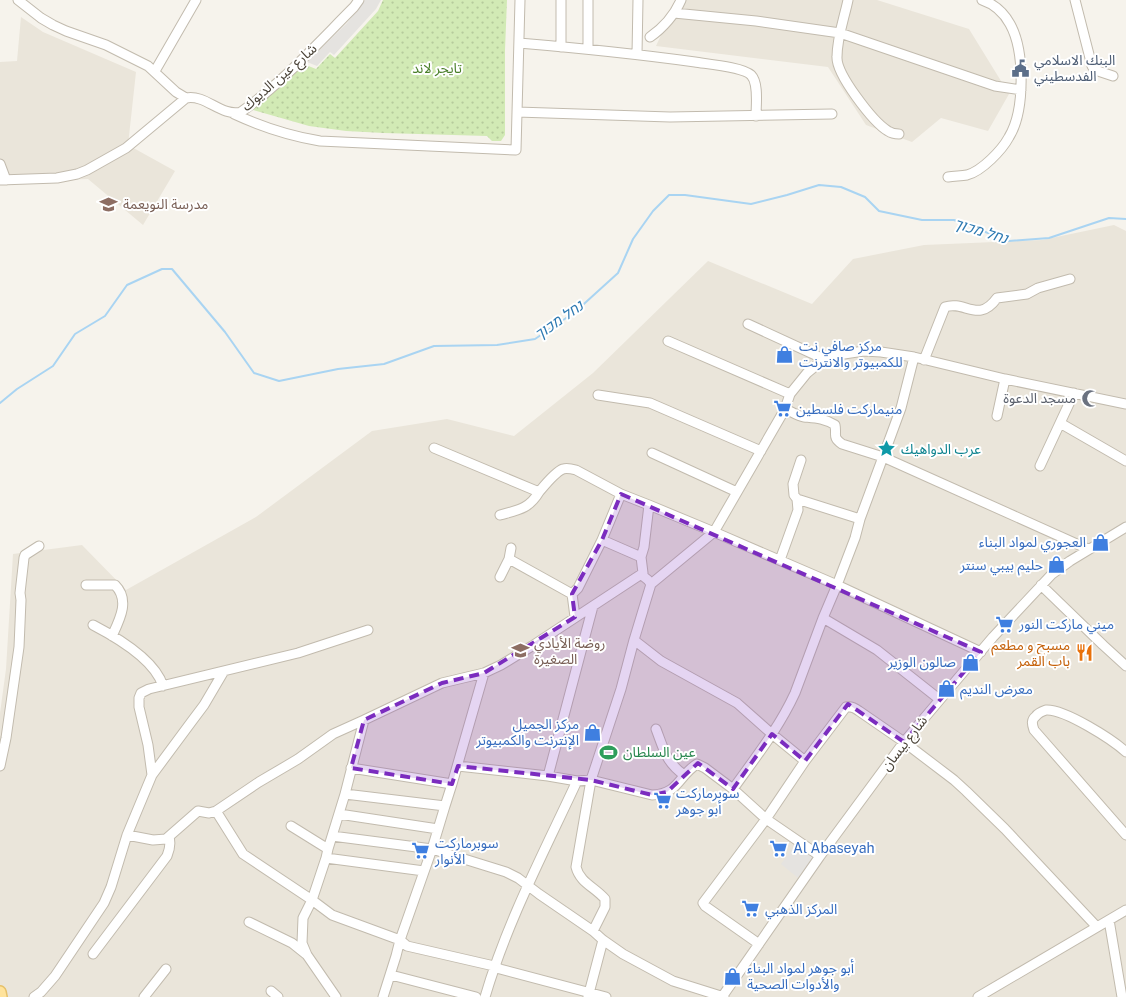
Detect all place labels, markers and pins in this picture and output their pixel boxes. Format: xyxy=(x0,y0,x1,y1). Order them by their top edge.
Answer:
place label: البنك الاسلامي الفدسطيني xyxy=(1034,52,1115,87)
public building icon: البنك الاسلامي الفدسطيني xyxy=(1010,58,1030,78)
school or university icon: مدرسة النويعمة xyxy=(99,194,119,214)
place label: مدرسة النويعمة xyxy=(123,196,208,213)
place label: مركز صافي نت للكمبيوتر والانترنت xyxy=(799,338,903,371)
shop icon: مركز صافي نت للكمبيوتر والانترنت xyxy=(775,344,795,364)
mosque icon: مسجد الدعوة xyxy=(1080,388,1100,408)
place label: مسجد الدعوة xyxy=(1003,390,1076,407)
supermarket icon: منيماركت فلسطين xyxy=(772,399,792,419)
place label: منيماركت فلسطين xyxy=(796,401,902,418)
place icon: عرب الدواهيك xyxy=(877,439,897,459)
place label: عرب الدواهيك xyxy=(901,441,981,458)
shop icon: العجوري لمواد البناء xyxy=(1090,532,1110,552)
place label: العجوري لمواد البناء xyxy=(979,534,1086,553)
shop icon: حليم بيبي سنتر xyxy=(1047,555,1067,575)
place label: حليم بيبي سنتر xyxy=(959,557,1043,576)
supermarket icon: ميني ماركت النور xyxy=(995,614,1015,634)
place label: ميني ماركت النور xyxy=(1018,616,1114,635)
place label: روضة الأيادي الصغيرة xyxy=(534,635,605,668)
place label: مسبح و مطعم باب القمر xyxy=(991,637,1070,670)
school or university icon: روضة الأيادي الصغيرة xyxy=(510,641,530,661)
restaurant icon: مسبح و مطعم باب القمر xyxy=(1074,643,1094,663)
shop icon: صالون الوزير xyxy=(960,652,980,672)
place label: صالون الوزير xyxy=(887,654,956,671)
shop icon: معرض النديم xyxy=(936,679,956,699)
place label: معرض النديم xyxy=(960,681,1033,700)
place label: مركز الجميل الإنترنت والكمبيوتر xyxy=(475,716,579,750)
shop icon: مركز الجميل الإنترنت والكمبيوتر xyxy=(583,722,603,742)
sports icon: عين السلطان xyxy=(599,742,619,762)
place label: عين السلطان xyxy=(623,744,696,761)
place label: سوبرماركت أبو جوهر xyxy=(675,785,739,818)
supermarket icon: سوبرماركت أبو جوهر xyxy=(652,791,672,811)
place label: سوبرماركت الأنوار xyxy=(434,835,498,868)
supermarket icon: Al Abaseyah xyxy=(769,838,789,858)
place label: Al Abaseyah xyxy=(793,840,875,856)
supermarket icon: سوبرماركت الأنوار xyxy=(411,841,431,861)
supermarket icon: المركز الذهبي xyxy=(741,899,761,919)
place label: المركز الذهبي xyxy=(765,901,837,920)
place label: أبو جوهر لمواد البناء والأدوات الصحية xyxy=(747,959,855,993)
shop icon: أبو جوهر لمواد البناء والأدوات الصحية xyxy=(723,966,743,986)

